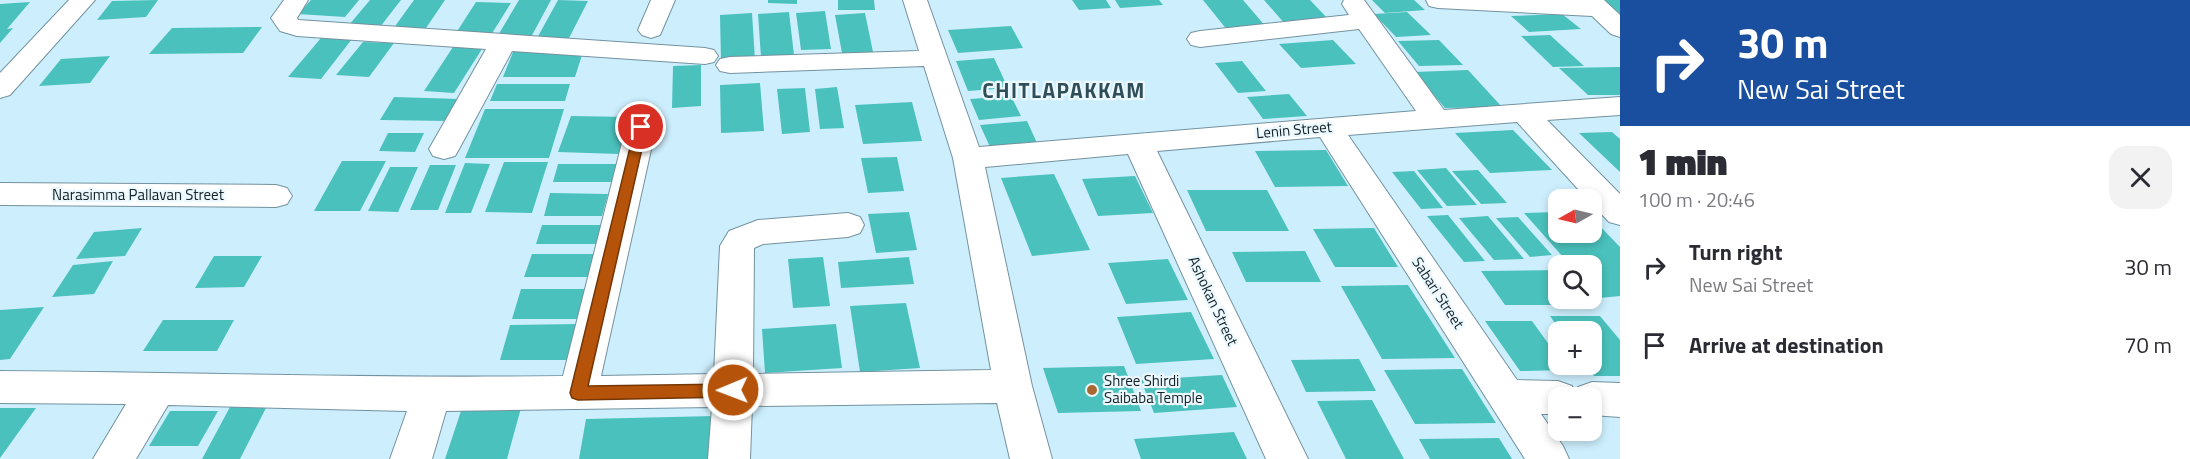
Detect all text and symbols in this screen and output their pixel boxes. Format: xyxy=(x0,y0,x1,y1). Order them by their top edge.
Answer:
text: 30 m xyxy=(1737,10,1829,74)
icon: right xyxy=(1638,24,1716,102)
text: New Sai Street xyxy=(1737,68,1905,109)
district label: CHITLAPAKKAM xyxy=(982,74,1146,106)
pin xyxy=(615,101,666,152)
icon: arrive xyxy=(624,110,657,143)
street label: Lenin Street xyxy=(1255,115,1334,144)
text: 1 min xyxy=(1638,134,1727,189)
button: close xyxy=(2109,146,2172,209)
street label: Narasimma Pallavan Street xyxy=(52,183,225,206)
text: 100 m · 20:46 xyxy=(1638,184,1755,215)
north arrow xyxy=(1548,189,1602,243)
map controls xyxy=(1548,189,1602,441)
text: Turn right xyxy=(1689,235,1783,269)
text: 30 m xyxy=(2124,250,2172,284)
icon: right xyxy=(1638,251,1671,284)
street label: Ashokan Street xyxy=(1183,252,1245,350)
street label: Sabari Street xyxy=(1407,252,1471,334)
button: search xyxy=(1548,255,1602,309)
text: New Sai Street xyxy=(1689,269,1813,300)
button: + xyxy=(1548,321,1602,375)
text: Arrive at destination xyxy=(1689,328,1884,362)
text: 70 m xyxy=(2124,328,2172,362)
icon: arrive xyxy=(1638,329,1671,362)
position arrow xyxy=(701,358,765,422)
place label: Shree Shirdi Saibaba Temple xyxy=(1104,369,1203,409)
marker: Shree Shirdi Saibaba Temple xyxy=(1085,383,1099,397)
button: − xyxy=(1548,387,1602,441)

